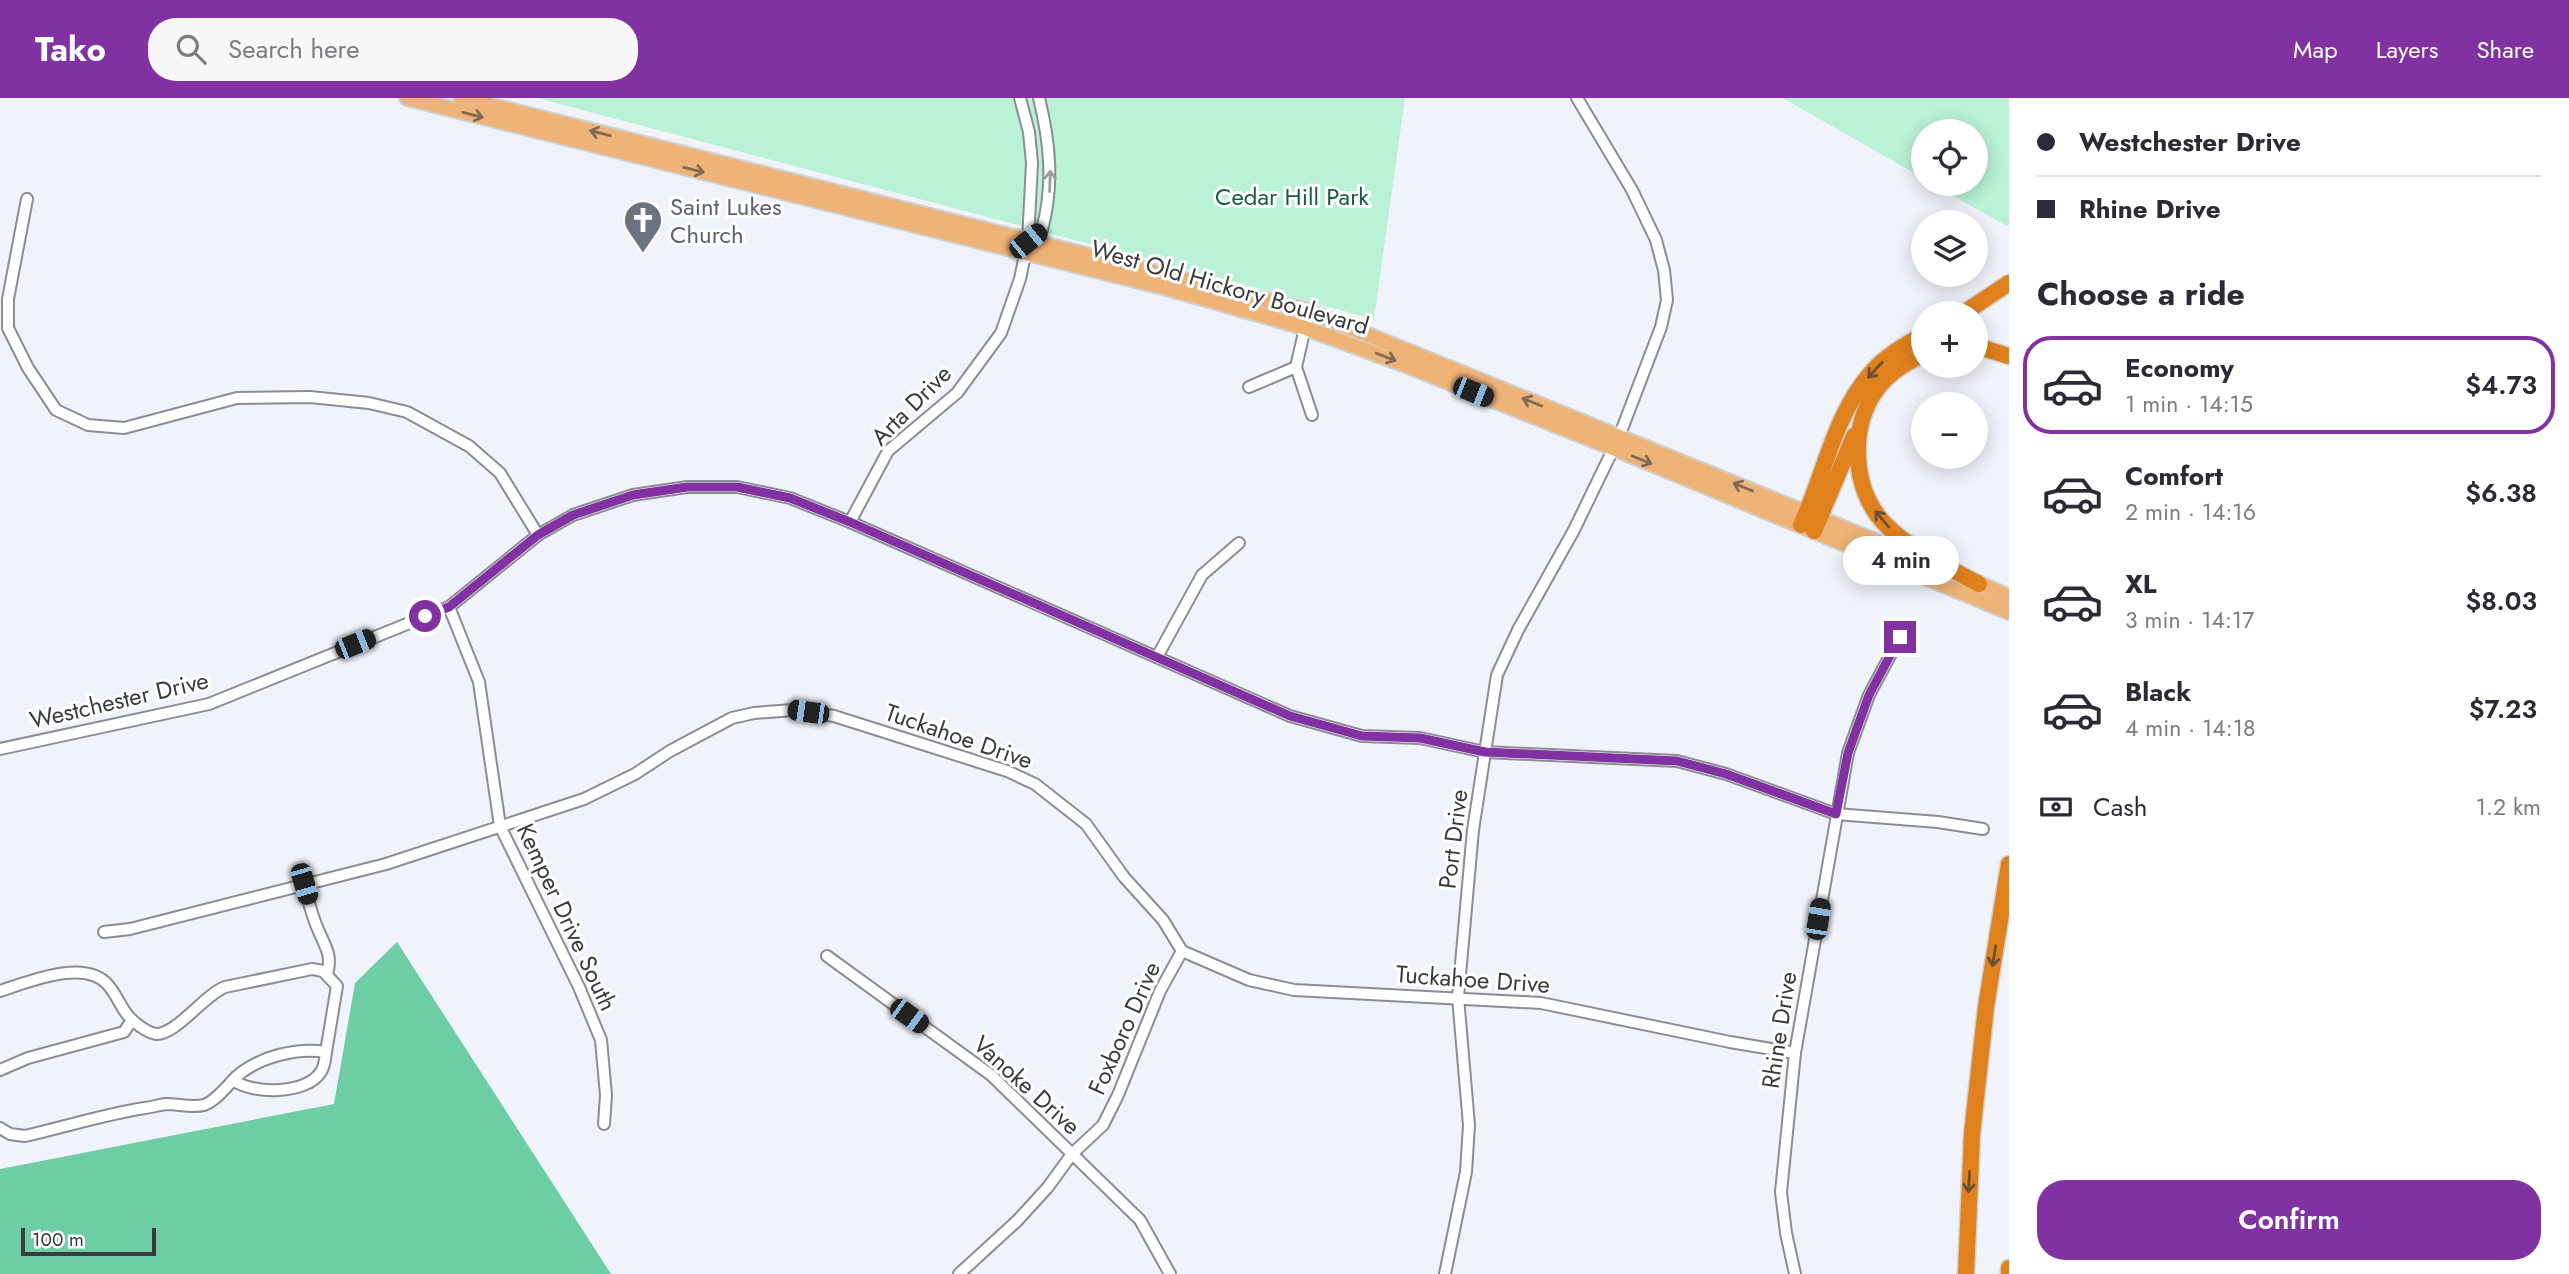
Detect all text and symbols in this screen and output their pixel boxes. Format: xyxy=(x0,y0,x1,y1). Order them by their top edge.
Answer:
search box xyxy=(148,18,638,81)
text: Tako xyxy=(35,26,106,73)
icon: search xyxy=(172,30,210,68)
text: Search here xyxy=(228,30,360,68)
text: Map xyxy=(2293,32,2338,67)
text: Layers xyxy=(2376,32,2438,67)
text: Share xyxy=(2476,32,2534,67)
one-way arrow xyxy=(461,109,484,122)
map controls xyxy=(1911,119,1988,469)
button: locate xyxy=(1911,119,1988,196)
text: Westchester Drive xyxy=(2079,123,2301,161)
one-way arrow xyxy=(589,126,612,139)
one-way arrow xyxy=(682,164,704,177)
one-way arrow xyxy=(1043,169,1056,192)
park label: Cedar Hill Park xyxy=(1215,179,1369,214)
place label: Saint Lukes Church xyxy=(670,189,782,252)
text: Rhine Drive xyxy=(2079,190,2221,228)
church icon: Saint Lukes Church xyxy=(622,199,664,254)
button: layers xyxy=(1911,210,1988,287)
car xyxy=(1006,220,1051,262)
street label: West Old Hickory Boulevard xyxy=(1087,231,1373,343)
text: Choose a ride xyxy=(2037,271,2245,317)
button: + xyxy=(1911,301,1988,378)
text: Economy xyxy=(2125,349,2234,387)
one-way arrow xyxy=(1374,352,1396,365)
icon: car xyxy=(2041,354,2104,417)
street label: Arta Drive xyxy=(863,357,959,453)
one-way arrow xyxy=(1867,361,1883,379)
text: $4.73 xyxy=(2465,366,2537,404)
car xyxy=(1450,374,1497,410)
text: 1 min · 14:15 xyxy=(2125,387,2253,421)
button: − xyxy=(1911,392,1988,469)
one-way arrow xyxy=(1522,395,1543,408)
one-way arrow xyxy=(1631,455,1653,468)
text: Comfort xyxy=(2125,457,2223,495)
icon: car xyxy=(2041,462,2104,525)
text: $6.38 xyxy=(2465,474,2537,512)
one-way arrow xyxy=(1733,480,1754,493)
text: 2 min · 14:16 xyxy=(2125,495,2256,529)
one-way arrow xyxy=(1874,511,1890,529)
callout: 4 min xyxy=(1842,536,1958,584)
text: 4 min xyxy=(1871,543,1931,577)
text: XL xyxy=(2125,565,2157,603)
icon: car xyxy=(2041,570,2104,633)
text: $8.03 xyxy=(2465,582,2537,620)
route start xyxy=(409,600,441,632)
text: 3 min · 14:17 xyxy=(2125,603,2254,637)
route end xyxy=(1884,621,1916,653)
car xyxy=(332,626,379,662)
street label: Westchester Drive xyxy=(26,662,212,738)
text: Black xyxy=(2125,673,2191,711)
icon: car xyxy=(2041,678,2104,741)
text: $7.23 xyxy=(2469,690,2537,728)
street label: Tuckahoe Drive xyxy=(880,694,1038,778)
car xyxy=(786,699,831,725)
text: 4 min · 14:18 xyxy=(2125,711,2256,745)
street label: Port Drive xyxy=(1430,787,1476,891)
icon: cash xyxy=(2037,788,2075,826)
text: Cash xyxy=(2093,788,2147,826)
text: 1.2 km xyxy=(2476,790,2541,824)
street label: Kemper Drive South xyxy=(508,818,626,1016)
car xyxy=(289,861,320,907)
car xyxy=(1805,897,1832,941)
one-way arrow xyxy=(1987,944,2000,967)
street label: Foxboro Drive xyxy=(1079,956,1169,1100)
street label: Tuckahoe Drive xyxy=(1395,956,1551,1002)
street label: Rhine Drive xyxy=(1753,969,1805,1091)
car xyxy=(886,995,933,1037)
street label: Vanoke Drive xyxy=(966,1027,1088,1143)
one-way arrow xyxy=(1963,1170,1976,1193)
button: Confirm xyxy=(2037,1180,2541,1260)
scale bar xyxy=(21,1225,156,1257)
text: 100 m xyxy=(32,1226,84,1253)

